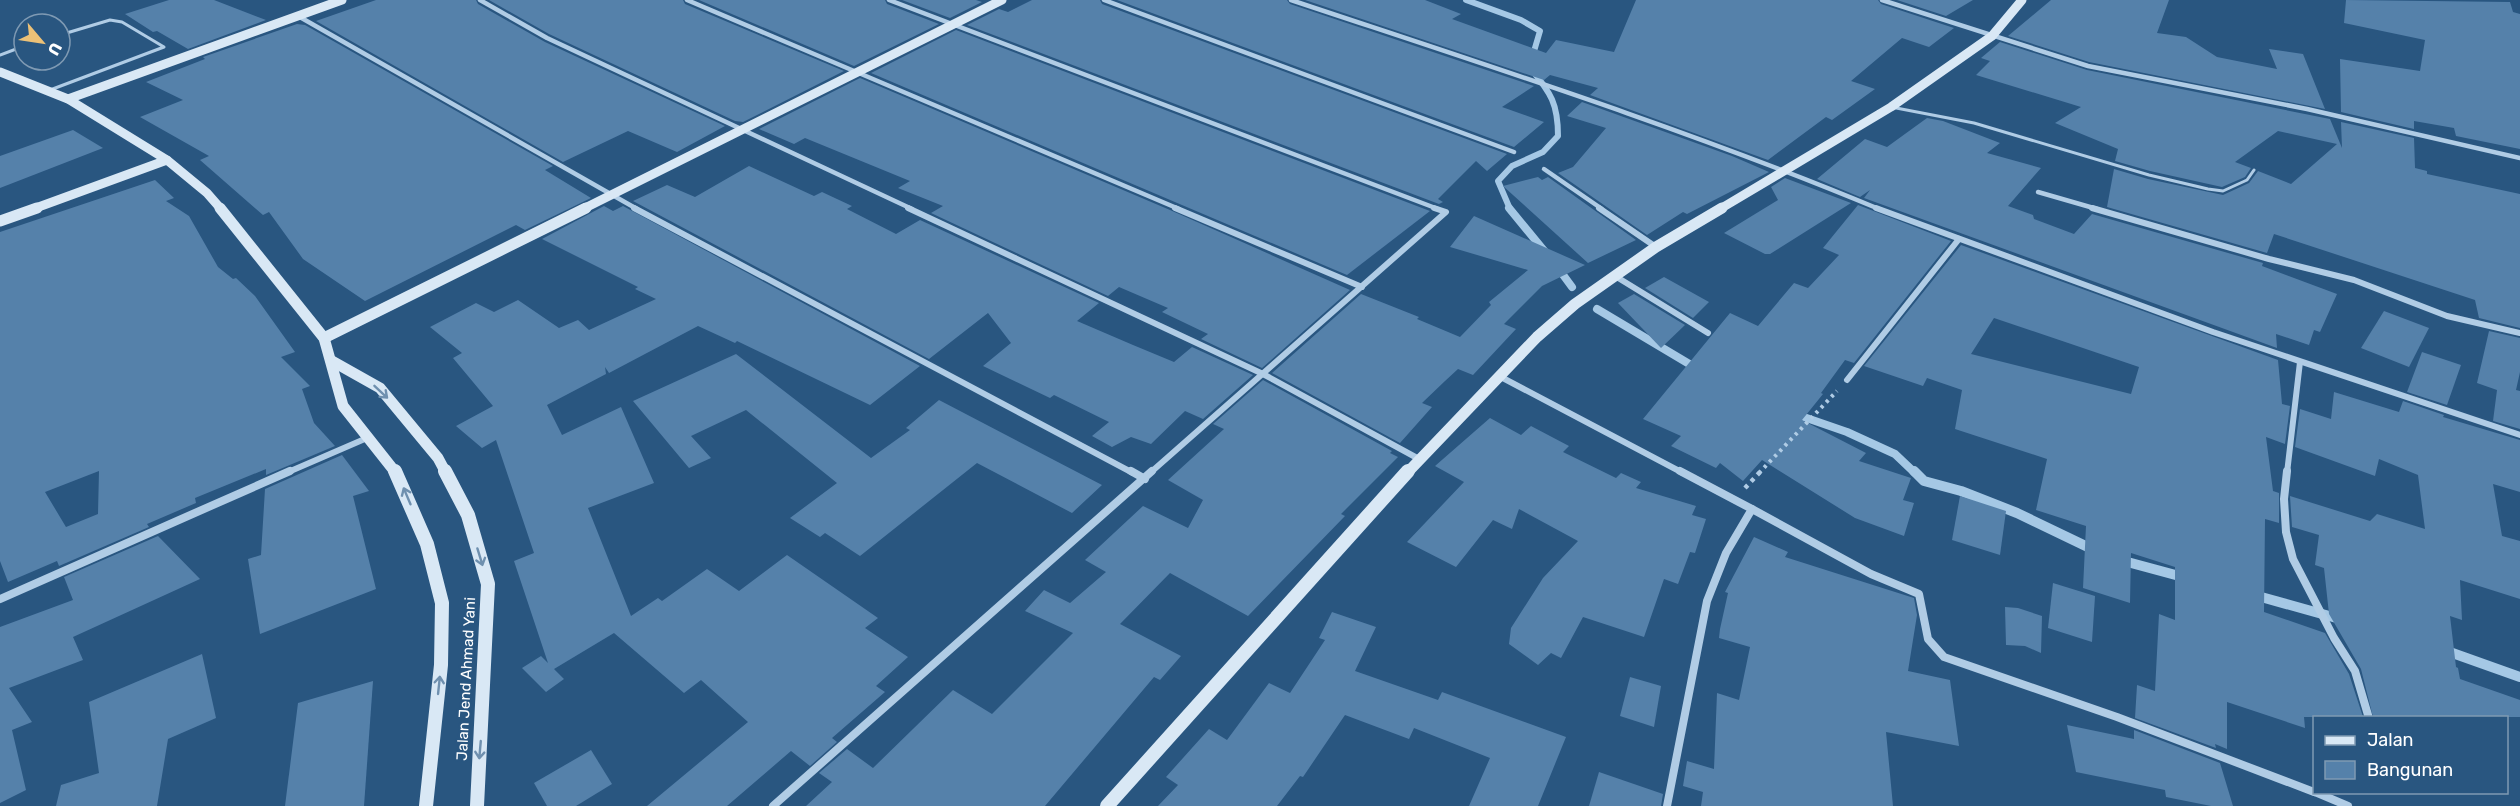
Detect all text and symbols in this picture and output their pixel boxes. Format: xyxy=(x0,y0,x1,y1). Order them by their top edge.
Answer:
north arrow xyxy=(12,12,72,72)
text: U xyxy=(44,39,66,59)
one-way arrow xyxy=(374,384,389,399)
one-way arrow xyxy=(401,487,412,506)
one-way arrow xyxy=(475,547,486,566)
street label: Jalan Jend Ahmad Yani xyxy=(453,597,479,761)
one-way arrow xyxy=(433,676,444,696)
legend xyxy=(2313,716,2508,794)
text: Jalan xyxy=(2367,729,2414,751)
one-way arrow xyxy=(474,740,485,760)
text: Bangunan xyxy=(2367,759,2453,781)

